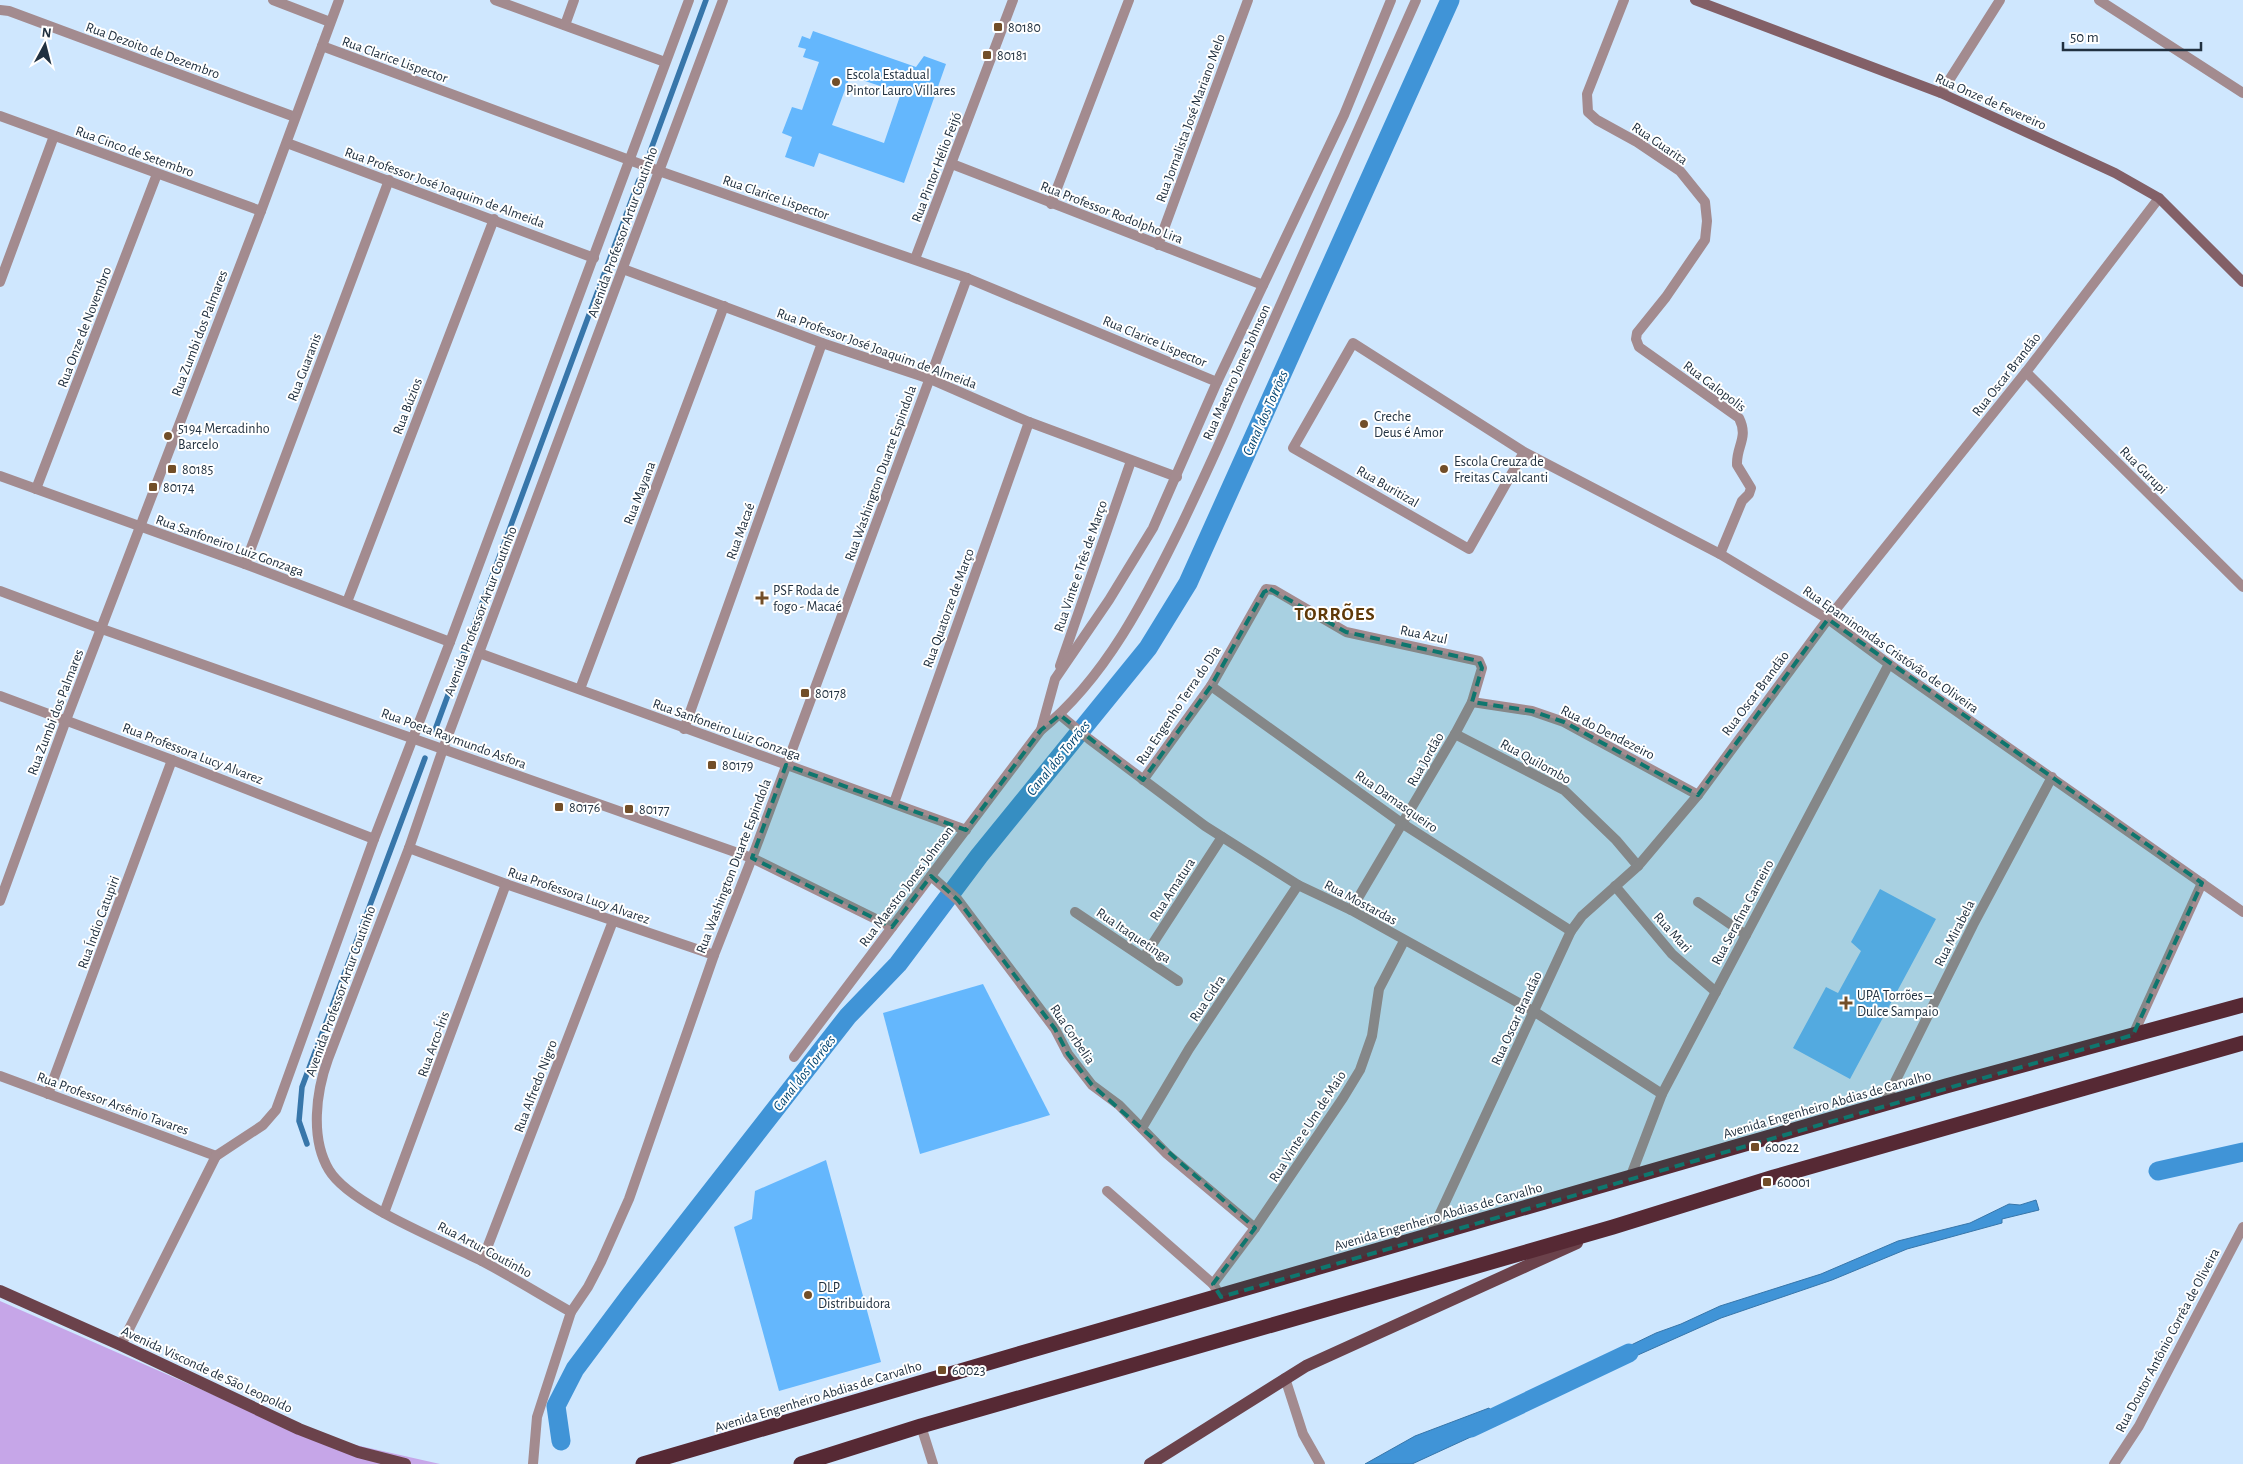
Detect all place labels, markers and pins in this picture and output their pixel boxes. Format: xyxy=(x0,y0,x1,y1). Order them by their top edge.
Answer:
marker: 80180 xyxy=(992,21,1004,33)
place label: 80180 xyxy=(1008,21,1041,35)
marker: 80181 xyxy=(981,49,993,61)
place label: 80181 xyxy=(997,49,1027,63)
place label: Escola Estadual Pintor Lauro Villares xyxy=(846,68,955,98)
marker: Escola Estadual Pintor Lauro Villares xyxy=(830,76,842,88)
place label: Creche Deus é Amor xyxy=(1374,410,1444,440)
marker: Creche Deus é Amor xyxy=(1358,418,1370,430)
place label: 5194 Mercadinho Barcelo xyxy=(178,422,270,452)
marker: 5194 Mercadinho Barcelo xyxy=(162,430,174,442)
place label: Escola Creuza de Freitas Cavalcanti xyxy=(1454,455,1548,485)
marker: 80185 xyxy=(166,463,178,475)
place label: 80185 xyxy=(182,463,213,477)
marker: Escola Creuza de Freitas Cavalcanti xyxy=(1438,463,1450,475)
marker: 80174 xyxy=(147,481,159,493)
place label: 80174 xyxy=(163,481,195,495)
place label: PSF Roda de fogo - Macaé xyxy=(773,584,842,614)
marker: PSF Roda de fogo - Macaé xyxy=(755,591,769,605)
marker: 80178 xyxy=(799,687,811,699)
place label: 80178 xyxy=(815,687,846,701)
marker: 80179 xyxy=(706,759,718,771)
place label: 80179 xyxy=(722,759,753,773)
marker: 80176 xyxy=(553,801,565,813)
place label: 80176 xyxy=(569,801,600,815)
marker: 80177 xyxy=(623,803,635,815)
place label: 80177 xyxy=(639,803,670,817)
place label: UPA Torrões – Dulce Sampaio xyxy=(1857,989,1939,1019)
marker: UPA Torrões – Dulce Sampaio xyxy=(1839,996,1853,1010)
marker: 60022 xyxy=(1749,1141,1761,1153)
place label: 60022 xyxy=(1765,1141,1799,1155)
marker: 60001 xyxy=(1761,1176,1773,1188)
place label: 60001 xyxy=(1777,1176,1811,1190)
place label: DLP Distribuidora xyxy=(818,1281,891,1311)
marker: DLP Distribuidora xyxy=(802,1289,814,1301)
marker: 60023 xyxy=(936,1364,948,1376)
place label: 60023 xyxy=(952,1364,986,1378)

